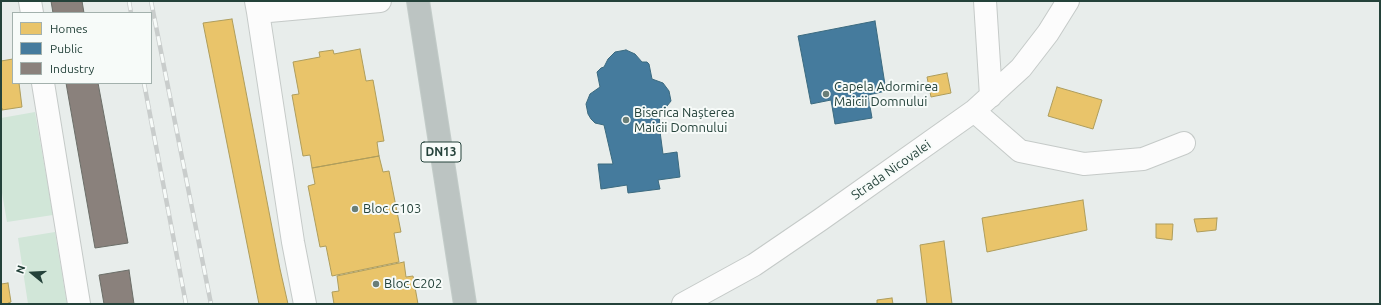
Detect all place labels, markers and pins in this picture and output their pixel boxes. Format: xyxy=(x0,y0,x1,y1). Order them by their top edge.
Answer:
place label: Capela Adormirea Maicii Domnului xyxy=(834,79,938,110)
marker: Capela Adormirea Maicii Domnului xyxy=(821,89,831,99)
place label: Biserica Nașterea Maicii Domnului xyxy=(634,105,735,136)
marker: Biserica Nașterea Maicii Domnului xyxy=(621,115,631,125)
place label: Bloc C103 xyxy=(363,201,421,217)
marker: Bloc C103 xyxy=(350,204,360,214)
place label: Bloc C202 xyxy=(384,276,442,292)
marker: Bloc C202 xyxy=(371,279,381,289)

